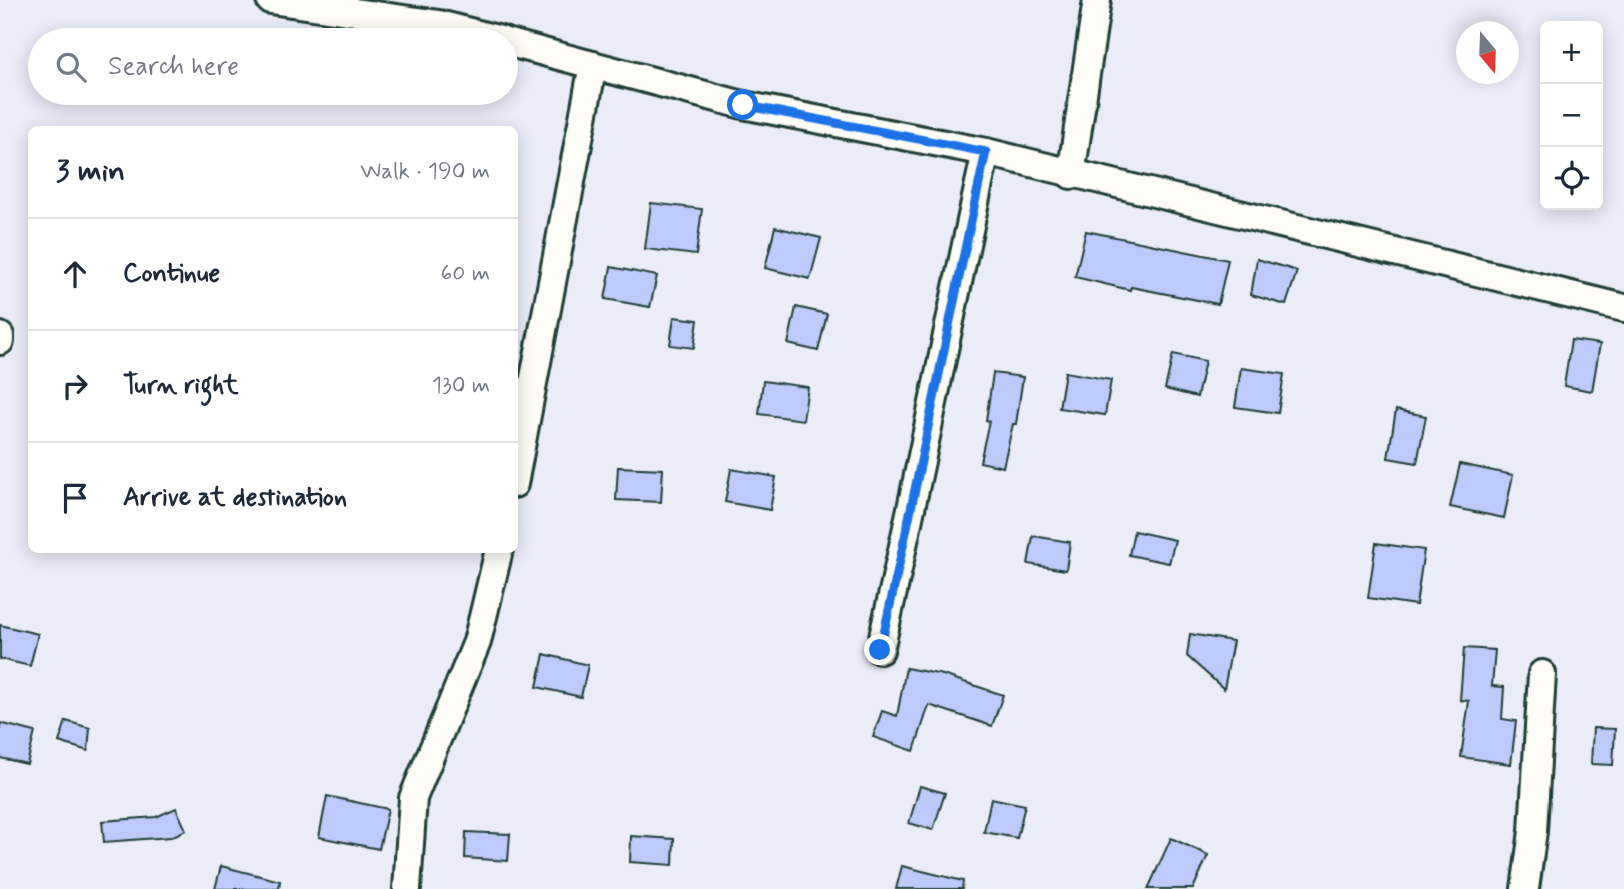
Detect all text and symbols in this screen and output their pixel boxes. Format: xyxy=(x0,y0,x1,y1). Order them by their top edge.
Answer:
north arrow xyxy=(1456,21,1519,84)
map controls xyxy=(1540,21,1603,210)
button: + xyxy=(1540,21,1603,84)
search box xyxy=(28,28,518,105)
icon: search xyxy=(52,48,90,86)
text: Search here xyxy=(108,50,239,84)
button: − xyxy=(1540,84,1603,147)
route start xyxy=(727,89,758,120)
button: locate xyxy=(1540,147,1603,210)
text: 3 min xyxy=(56,152,125,191)
text: Walk · 190 m xyxy=(360,157,490,187)
icon: ahead xyxy=(56,255,94,293)
text: Continue xyxy=(123,257,220,291)
text: 60 m xyxy=(441,259,490,289)
icon: right xyxy=(56,367,94,405)
text: Turn right xyxy=(123,369,239,403)
text: 130 m xyxy=(432,371,490,401)
icon: arrive xyxy=(56,479,94,517)
text: Arrive at destination xyxy=(123,481,347,515)
route end xyxy=(864,634,895,665)

